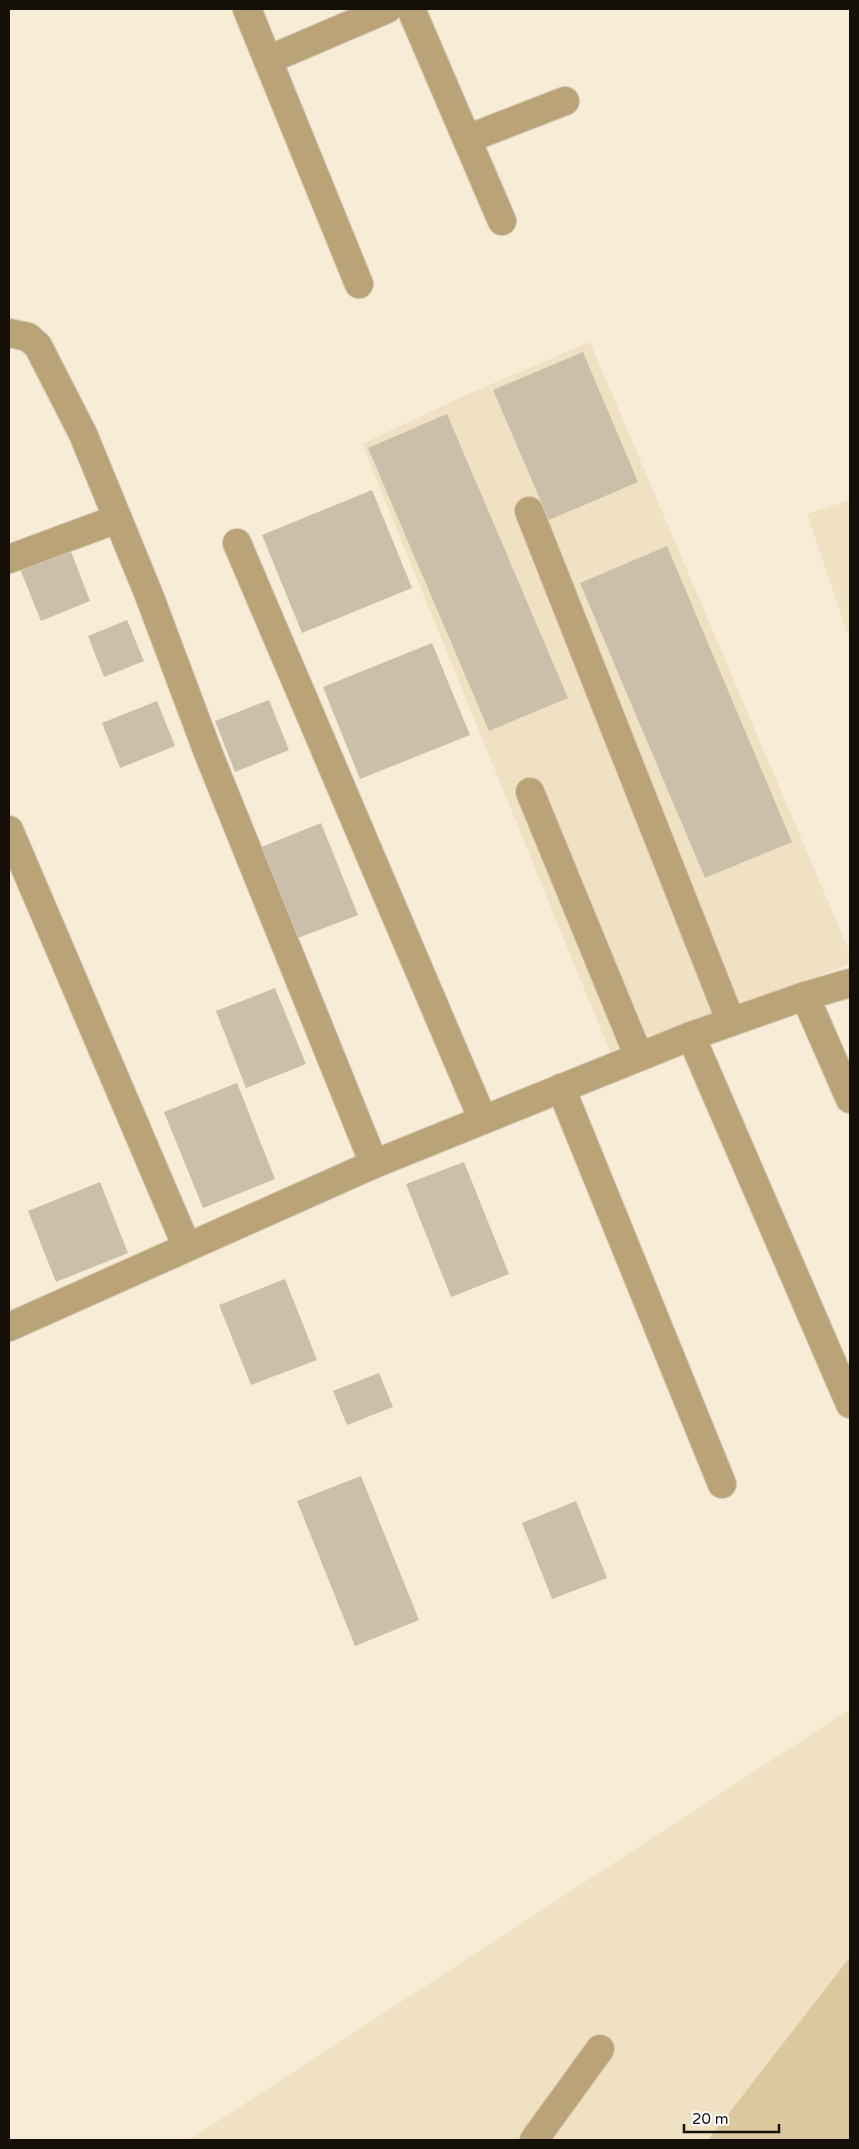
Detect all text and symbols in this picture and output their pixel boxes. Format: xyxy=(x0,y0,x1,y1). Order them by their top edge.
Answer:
scale bar xyxy=(684,2102,779,2134)
text: 20 m xyxy=(692,2110,729,2128)

